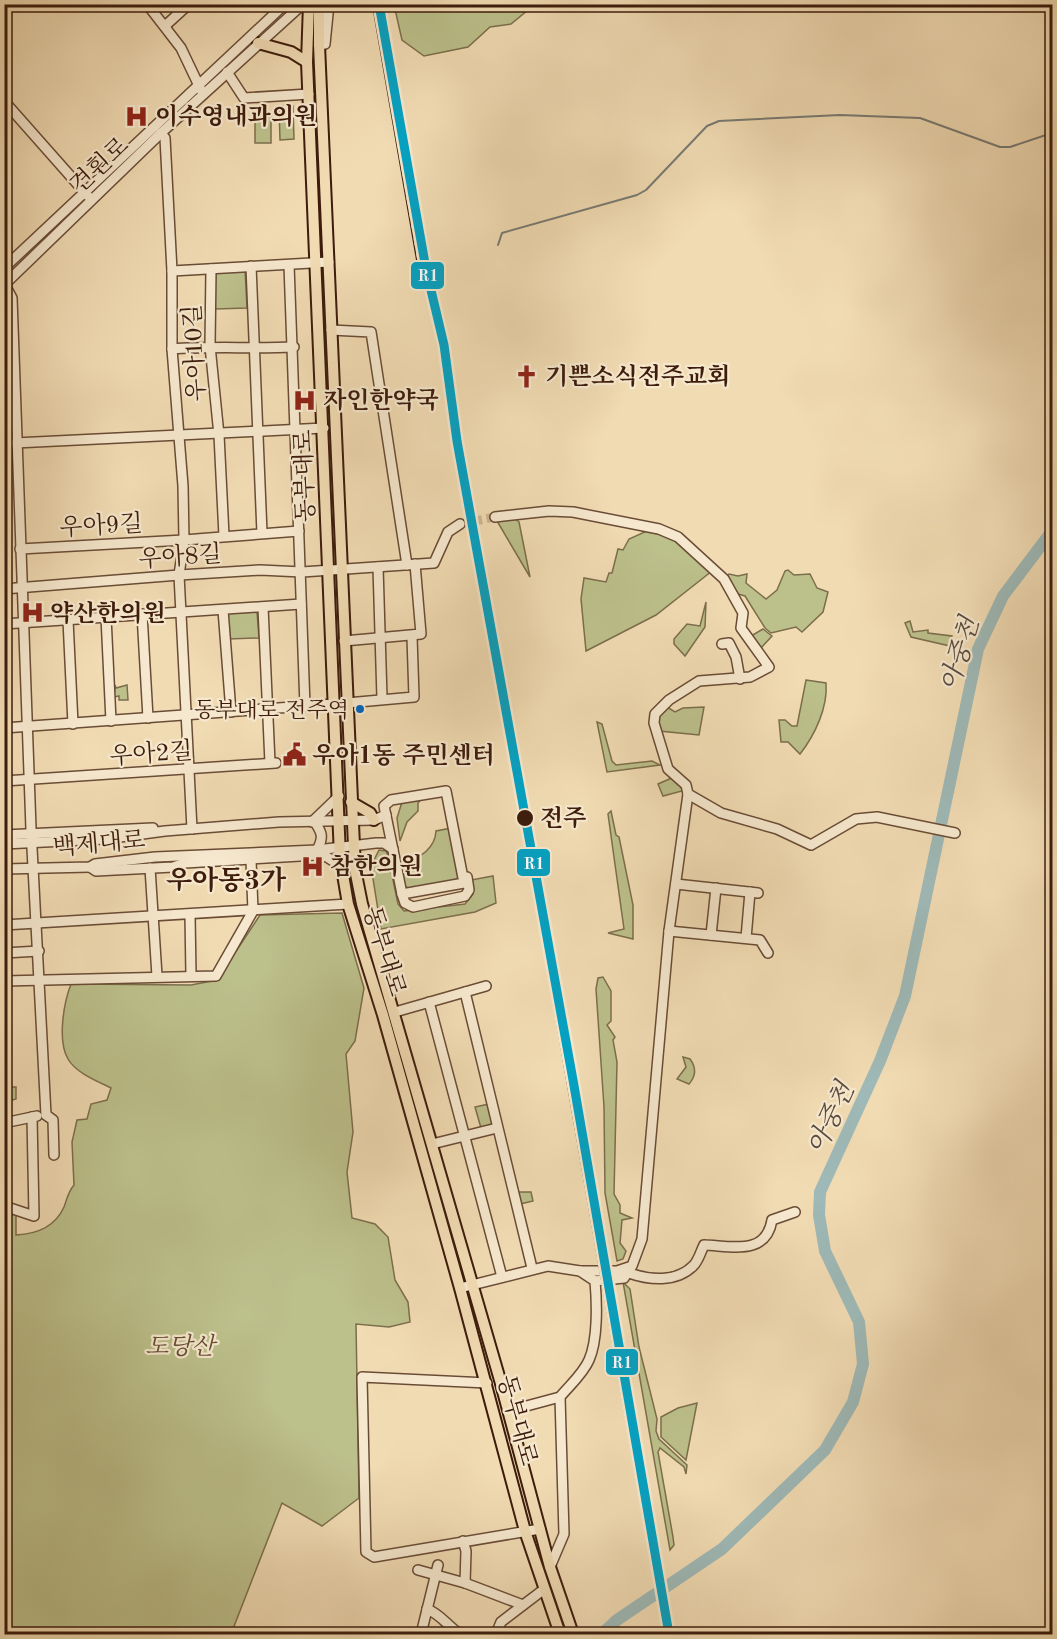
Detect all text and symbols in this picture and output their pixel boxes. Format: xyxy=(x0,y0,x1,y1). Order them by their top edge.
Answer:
hospital icon: 이수영내과의원 xyxy=(124,103,150,129)
place label: 이수영내과의원 xyxy=(155,103,317,130)
street label: 견훤로 xyxy=(65,132,134,199)
line badge: R1 xyxy=(410,261,445,290)
text: R1 xyxy=(418,269,438,285)
street label: 우아10길 xyxy=(179,304,211,402)
church icon: 기쁜소식전주교회 xyxy=(514,363,540,389)
place label: 기쁜소식전주교회 xyxy=(545,363,730,390)
hospital icon: 자인한약국 xyxy=(292,387,318,413)
place label: 자인한약국 xyxy=(323,387,439,414)
street label: 동부대로 xyxy=(290,429,320,523)
street label: 우아9길 xyxy=(59,511,143,541)
street label: 우아8길 xyxy=(138,541,223,573)
hospital icon: 약산한의원 xyxy=(19,600,45,626)
place label: 약산한의원 xyxy=(50,600,166,627)
water label: 아중천 xyxy=(935,612,985,694)
place label: 동부대로 전주역 xyxy=(194,699,349,722)
marker: 동부대로 전주역 xyxy=(354,703,366,715)
street label: 우아2길 xyxy=(109,738,194,770)
public building icon: 우아1동 주민센터 xyxy=(281,742,307,768)
place label: 우아1동 주민센터 xyxy=(312,742,495,769)
place label: 전주 xyxy=(540,805,586,832)
marker: 전주 xyxy=(515,808,535,828)
street label: 백제대로 xyxy=(52,827,146,861)
line badge: R1 xyxy=(516,848,551,877)
hospital icon: 참한의원 xyxy=(299,853,325,879)
place label: 참한의원 xyxy=(330,853,423,880)
text: R1 xyxy=(524,857,544,873)
district label: 우아동3가 xyxy=(166,865,287,895)
street label: 동부대로 xyxy=(358,903,410,999)
water label: 아중천 xyxy=(801,1076,860,1158)
park label: 도당산 xyxy=(145,1333,219,1360)
line badge: R1 xyxy=(605,1348,639,1376)
text: R1 xyxy=(612,1356,632,1372)
street label: 동부대로 xyxy=(492,1372,542,1468)

